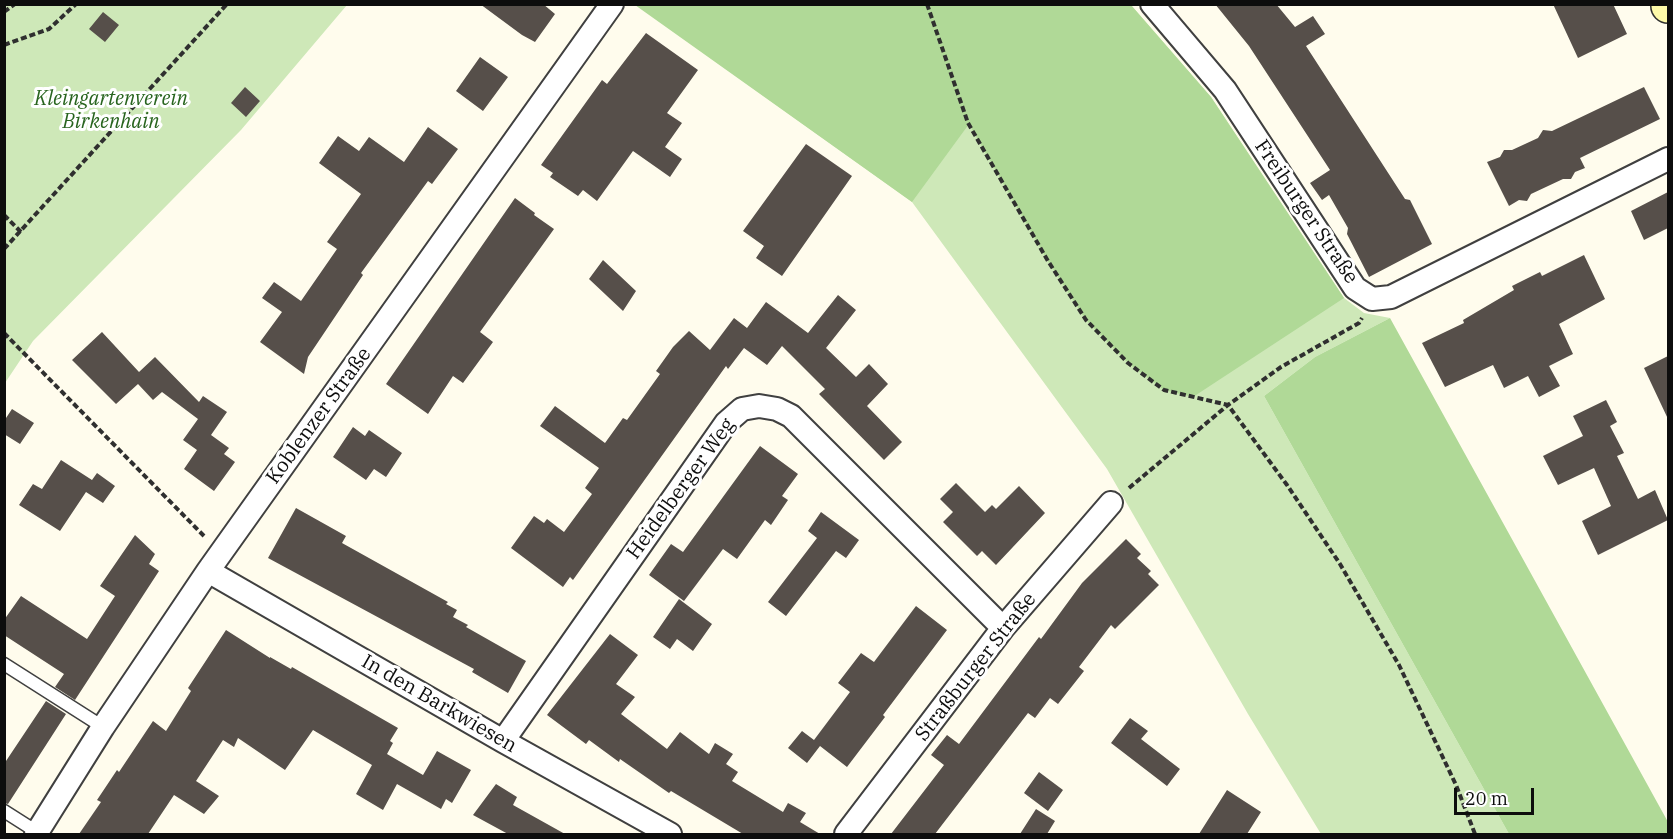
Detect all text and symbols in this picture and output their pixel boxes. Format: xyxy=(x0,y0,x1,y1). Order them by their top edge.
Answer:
park label: Kleingartenverein Birkenhain xyxy=(34,87,188,134)
street label: Freiburger Straße xyxy=(1249,136,1363,288)
street label: Koblenzer Straße xyxy=(261,343,377,489)
street label: Heidelberger Weg xyxy=(622,414,740,564)
street label: Straßburger Straße xyxy=(911,588,1041,746)
street label: In den Barkwiesen xyxy=(357,650,521,758)
scale bar xyxy=(1457,776,1536,814)
text: 20 m xyxy=(1465,787,1508,810)

